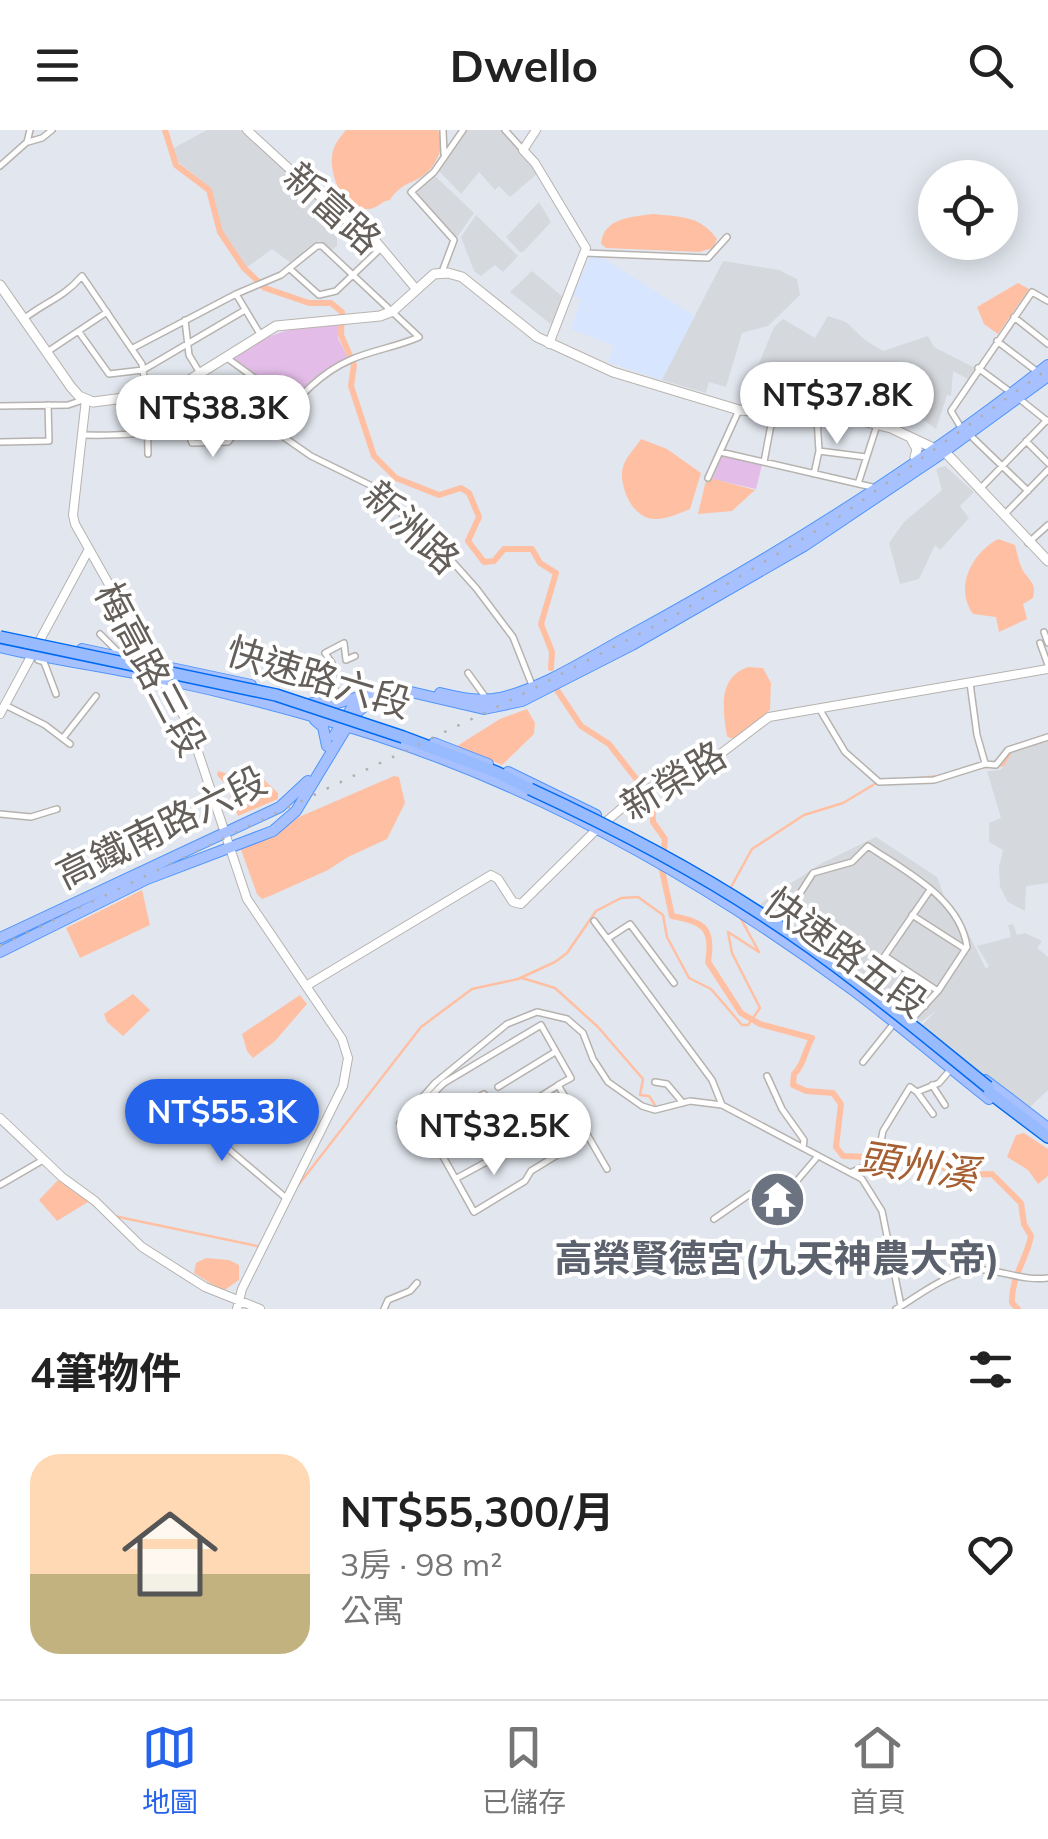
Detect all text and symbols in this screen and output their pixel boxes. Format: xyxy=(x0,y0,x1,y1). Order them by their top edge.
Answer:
text: Dwello xyxy=(450,37,598,93)
icon: menu xyxy=(30,38,85,93)
icon: search xyxy=(963,38,1018,93)
street label: 新富路 xyxy=(275,152,391,264)
map controls xyxy=(918,160,1018,260)
button: locate xyxy=(918,160,1018,260)
pin: NT$37.8K xyxy=(734,362,940,447)
text: NT$37.8K xyxy=(762,374,912,414)
pin: NT$38.3K xyxy=(110,375,316,460)
text: NT$38.3K xyxy=(138,387,288,427)
street label: 新洲路 xyxy=(354,471,470,583)
street label: 梅高路三段 xyxy=(85,574,217,764)
street label: 快速路六段 xyxy=(221,626,417,728)
street label: 新榮路 xyxy=(612,730,734,830)
street label: 高鐵南路六段 xyxy=(48,755,274,899)
street label: 快速路五段 xyxy=(755,877,937,1027)
pin: NT$55.3K xyxy=(119,1079,325,1164)
text: NT$55.3K xyxy=(147,1091,297,1131)
pin: NT$32.5K xyxy=(391,1093,597,1178)
text: NT$32.5K xyxy=(419,1105,569,1145)
water label: 頭州溪 xyxy=(855,1131,986,1200)
temple icon: 高榮賢德宮(九天神農大帝) xyxy=(747,1170,807,1230)
place label: 高榮賢德宮(九天神農大帝) xyxy=(554,1234,1000,1282)
icon: filters xyxy=(963,1342,1018,1397)
text: 4筆物件 xyxy=(30,1346,181,1399)
text: NT$55,300/月 xyxy=(340,1485,615,1538)
icon: home xyxy=(110,1494,230,1614)
icon: heart xyxy=(963,1527,1018,1582)
text: 3房 · 98 m² xyxy=(340,1544,502,1584)
text: 公寓 xyxy=(340,1590,404,1630)
tab: 地圖 xyxy=(142,1720,198,1820)
tab: 已儲存 xyxy=(482,1720,566,1820)
tab: 首頁 xyxy=(850,1720,906,1820)

